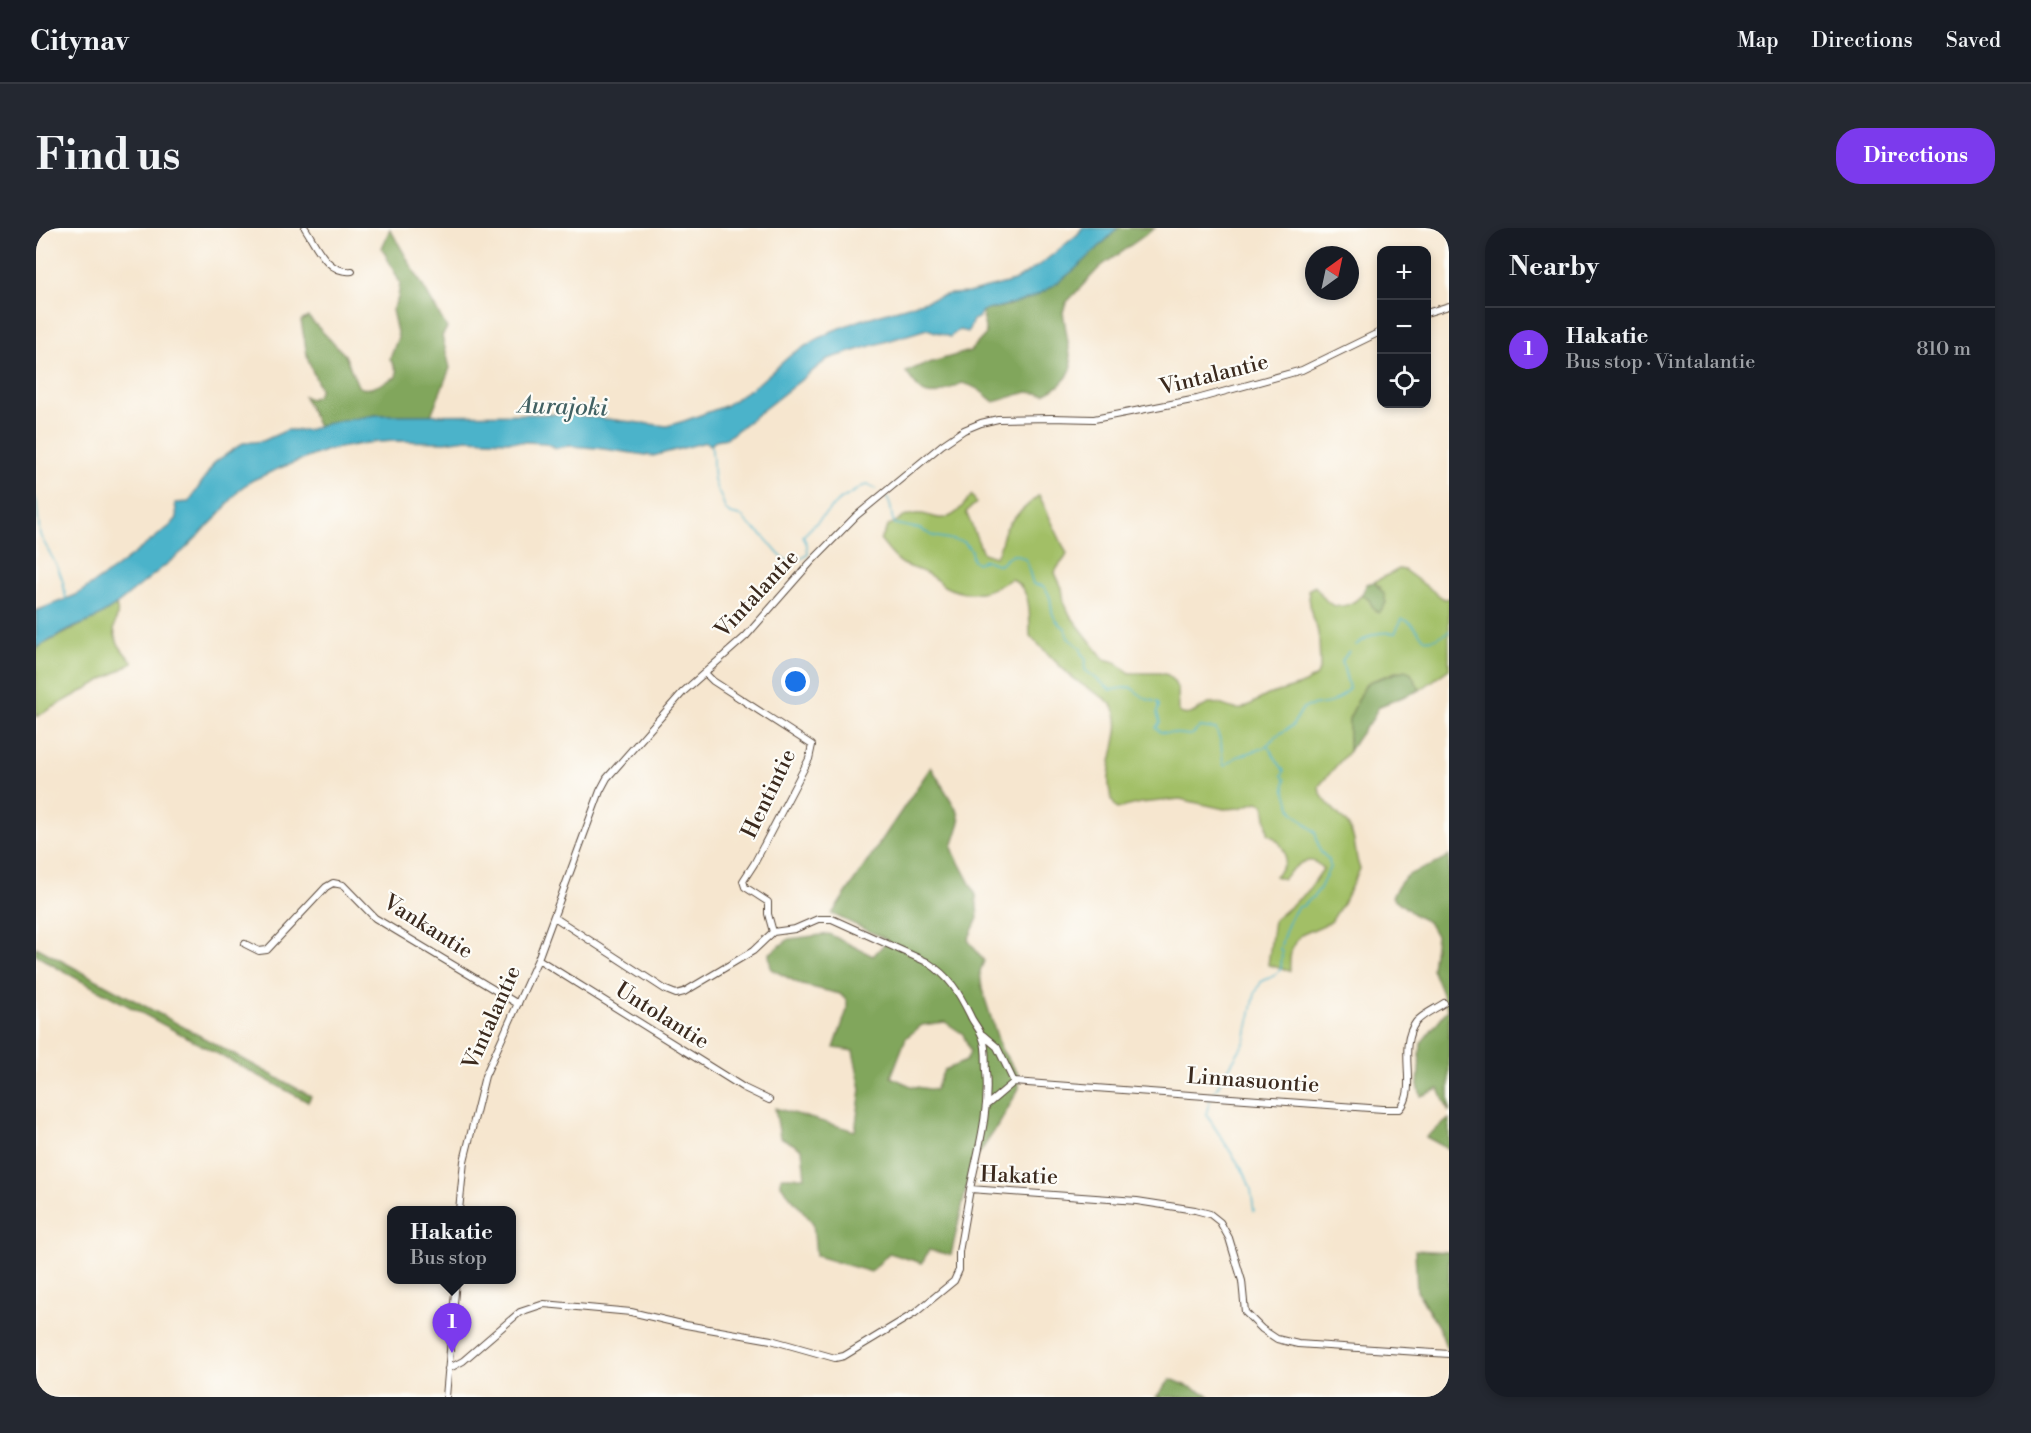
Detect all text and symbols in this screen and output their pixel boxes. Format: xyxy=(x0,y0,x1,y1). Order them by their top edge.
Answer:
text: Citynav xyxy=(30,24,129,59)
text: Map xyxy=(1737,28,1779,54)
text: Directions xyxy=(1812,28,1913,54)
text: Saved xyxy=(1946,28,2001,54)
button: Directions xyxy=(1836,128,1995,184)
text: Find us xyxy=(36,130,180,183)
north arrow xyxy=(1305,246,1359,300)
map controls xyxy=(1377,246,1431,408)
button: + xyxy=(1377,246,1431,300)
text: Nearby xyxy=(1509,251,1599,283)
button: − xyxy=(1377,300,1431,354)
text: Hakatie xyxy=(1566,323,1648,350)
text: 1 xyxy=(1524,337,1533,362)
text: 810 m xyxy=(1916,337,1971,362)
street label: Vintalantie xyxy=(1156,348,1271,402)
text: Bus stop · Vintalantie xyxy=(1566,350,1755,375)
button: locate xyxy=(1377,354,1431,408)
water label: Aurajoki xyxy=(515,390,609,424)
street label: Vintalantie xyxy=(709,544,805,645)
your location xyxy=(781,667,810,696)
street label: Hentintie xyxy=(736,745,802,843)
street label: Vankantie xyxy=(377,888,478,965)
street label: Vintalantie xyxy=(457,962,527,1075)
street label: Untolantie xyxy=(610,977,714,1055)
street label: Linnasuontie xyxy=(1186,1063,1320,1099)
street label: Hakatie xyxy=(979,1161,1059,1191)
popup xyxy=(387,1206,516,1284)
text: Hakatie xyxy=(410,1219,493,1246)
text: Bus stop xyxy=(410,1246,487,1271)
pin: 1 xyxy=(432,1304,472,1353)

